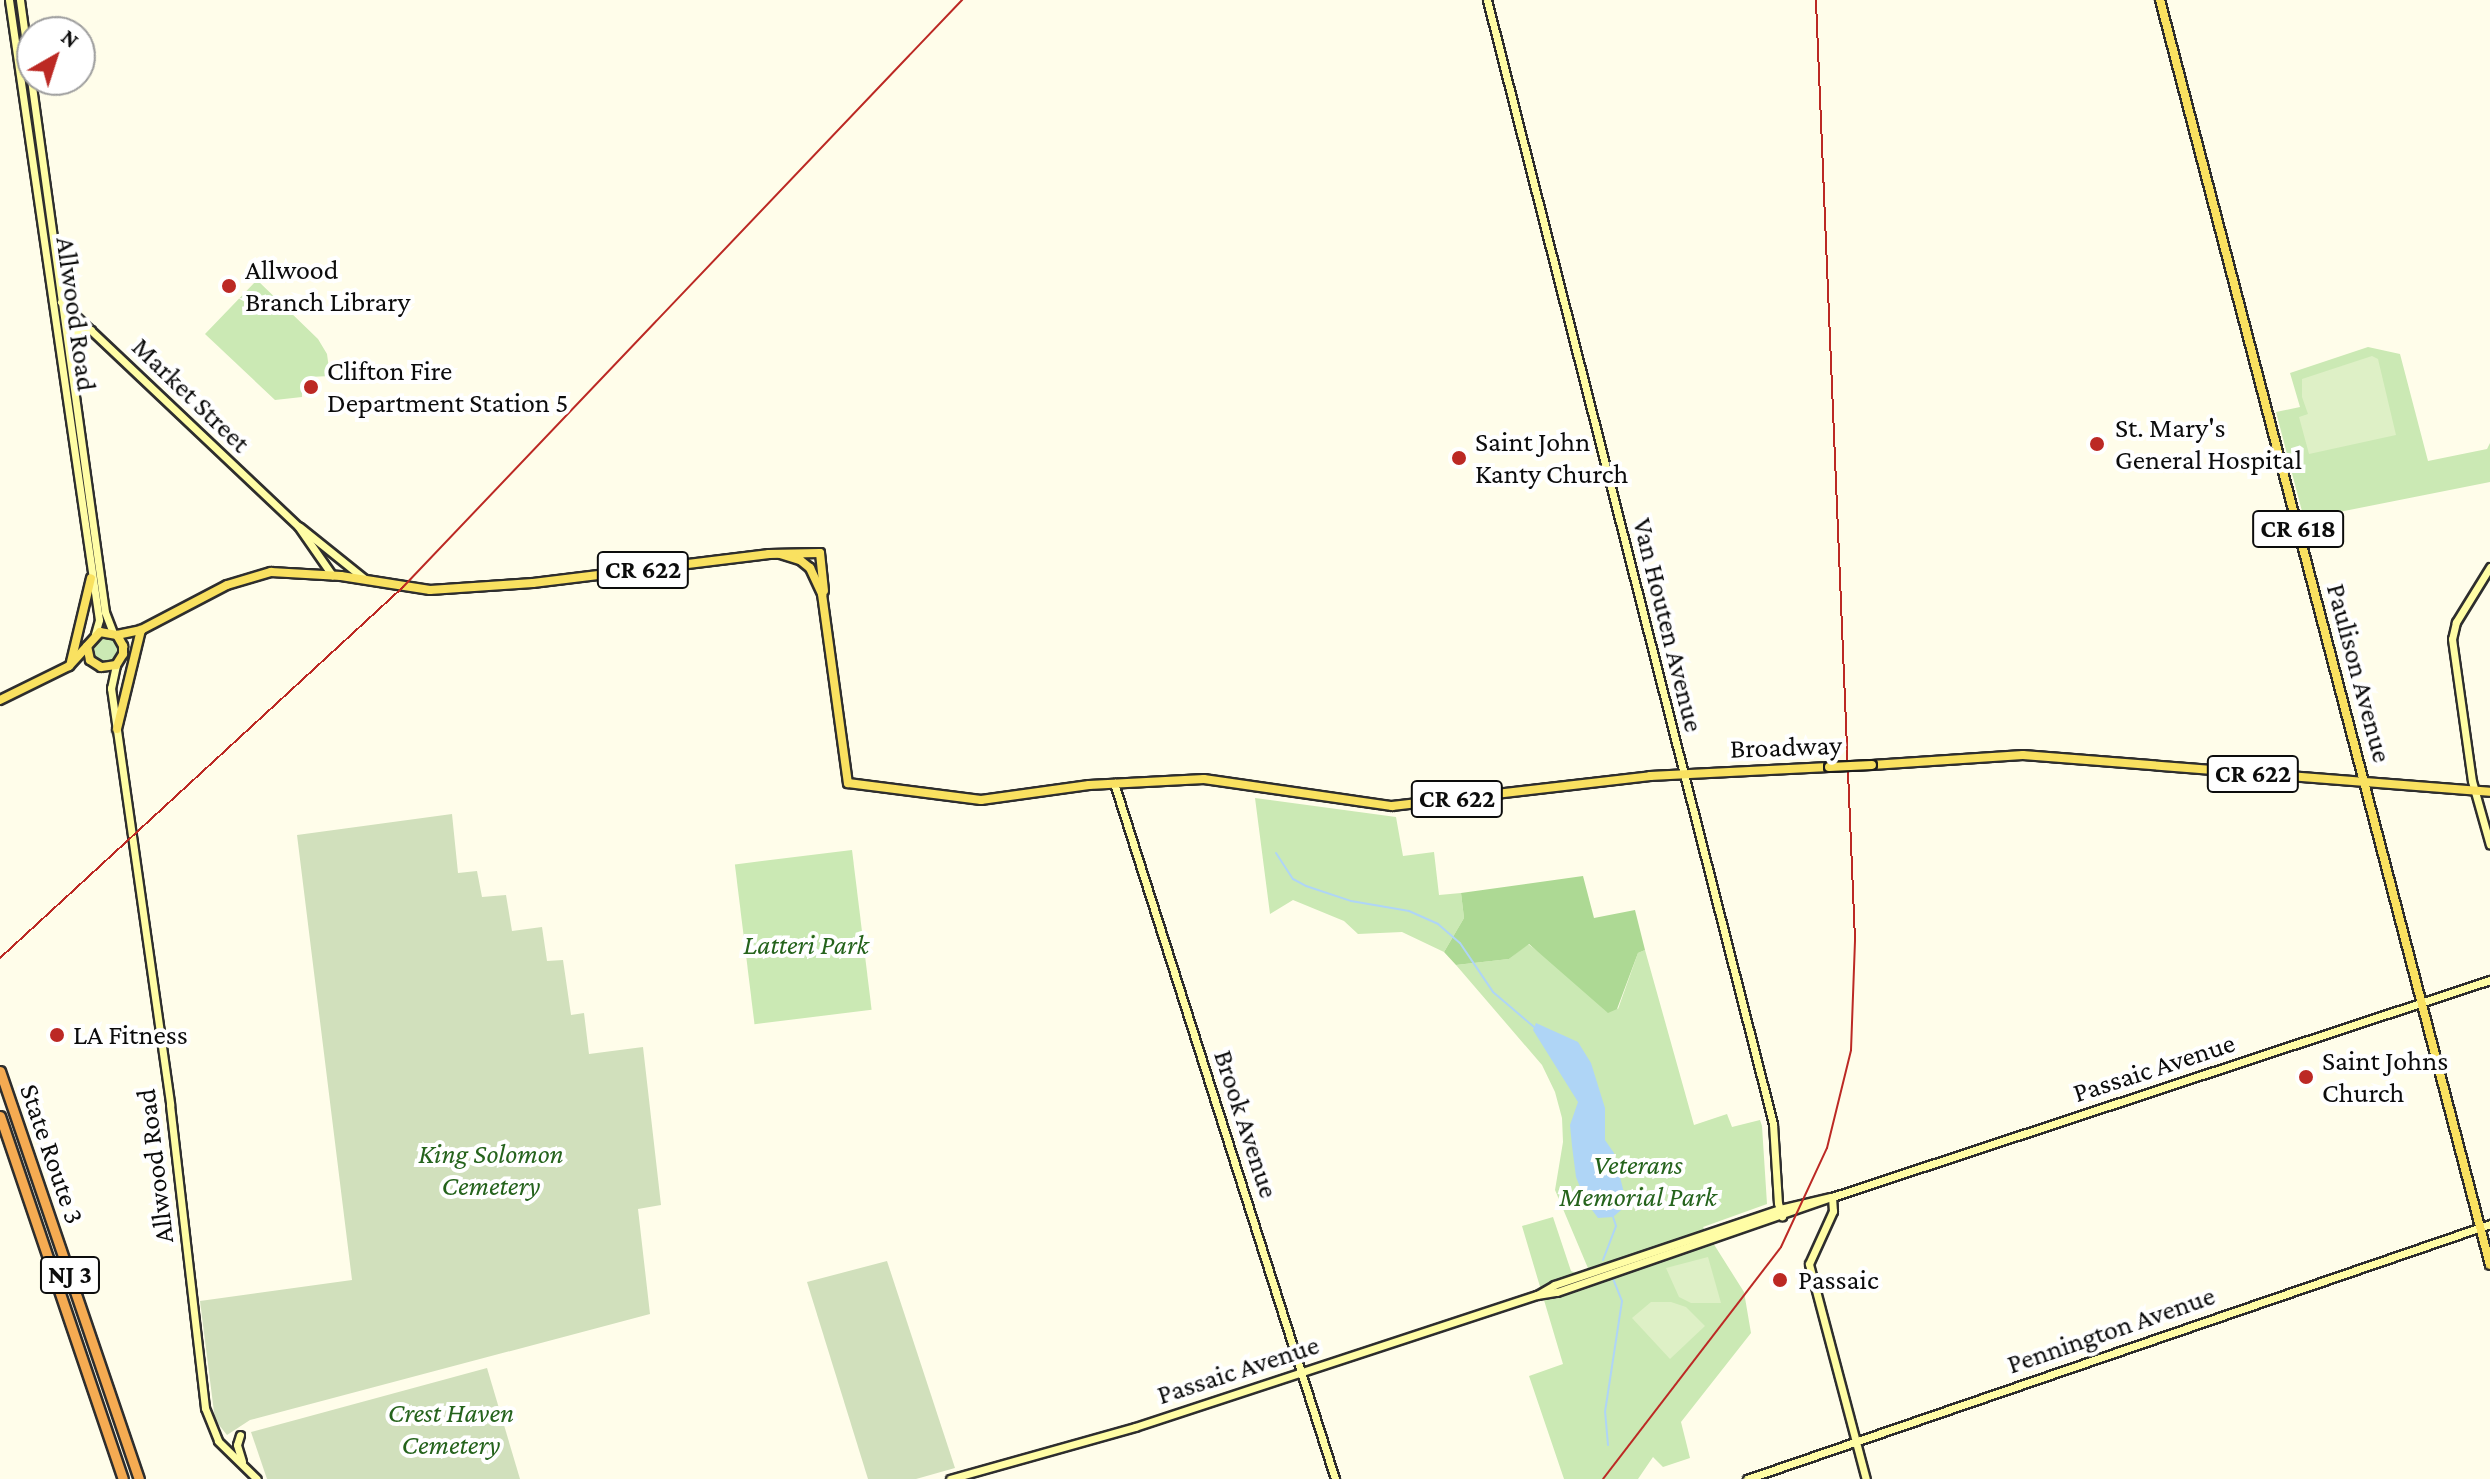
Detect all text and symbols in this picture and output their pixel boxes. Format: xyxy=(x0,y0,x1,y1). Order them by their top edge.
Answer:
north arrow xyxy=(16,16,96,96)
text: N xyxy=(56,24,84,53)
street label: Allwood Road xyxy=(49,235,103,393)
place label: Allwood Branch Library xyxy=(245,253,410,319)
marker: Allwood Branch Library xyxy=(220,277,238,295)
street label: Market Street xyxy=(125,330,257,460)
place label: Clifton Fire Department Station 5 xyxy=(327,354,568,420)
marker: Clifton Fire Department Station 5 xyxy=(302,378,320,396)
place label: St. Mary's General Hospital xyxy=(2115,411,2302,477)
place label: Saint John Kanty Church xyxy=(1475,425,1628,491)
marker: St. Mary's General Hospital xyxy=(2086,433,2108,455)
marker: Saint John Kanty Church xyxy=(1450,449,1468,467)
road number: CR 618 xyxy=(2252,507,2344,551)
street label: Van Houten Avenue xyxy=(1625,515,1711,735)
road number: CR 622 xyxy=(595,548,691,592)
street label: Paulison Avenue xyxy=(2319,580,2399,766)
street label: Broadway xyxy=(1729,728,1843,766)
road number: CR 622 xyxy=(2205,752,2301,796)
road number: CR 622 xyxy=(1409,777,1505,821)
park label: Latteri Park xyxy=(743,928,869,962)
place label: LA Fitness xyxy=(73,1018,188,1052)
marker: LA Fitness xyxy=(48,1026,66,1044)
street label: Passaic Avenue xyxy=(2069,1026,2239,1110)
place label: Saint Johns Church xyxy=(2322,1044,2448,1110)
street label: Brook Avenue xyxy=(1206,1046,1286,1202)
marker: Saint Johns Church xyxy=(2297,1068,2315,1086)
street label: State Route 3 xyxy=(12,1080,92,1228)
street label: Allwood Road xyxy=(129,1087,181,1245)
park label: King Solomon Cemetery xyxy=(418,1137,564,1203)
park label: Veterans Memorial Park xyxy=(1559,1148,1717,1214)
road number: NJ 3 xyxy=(38,1253,102,1297)
place label: Passaic xyxy=(1798,1263,1878,1297)
marker: Passaic xyxy=(1769,1269,1791,1291)
street label: Pennington Avenue xyxy=(2003,1279,2219,1381)
street label: Passaic Avenue xyxy=(1153,1328,1323,1412)
park label: Crest Haven Cemetery xyxy=(388,1396,514,1462)

